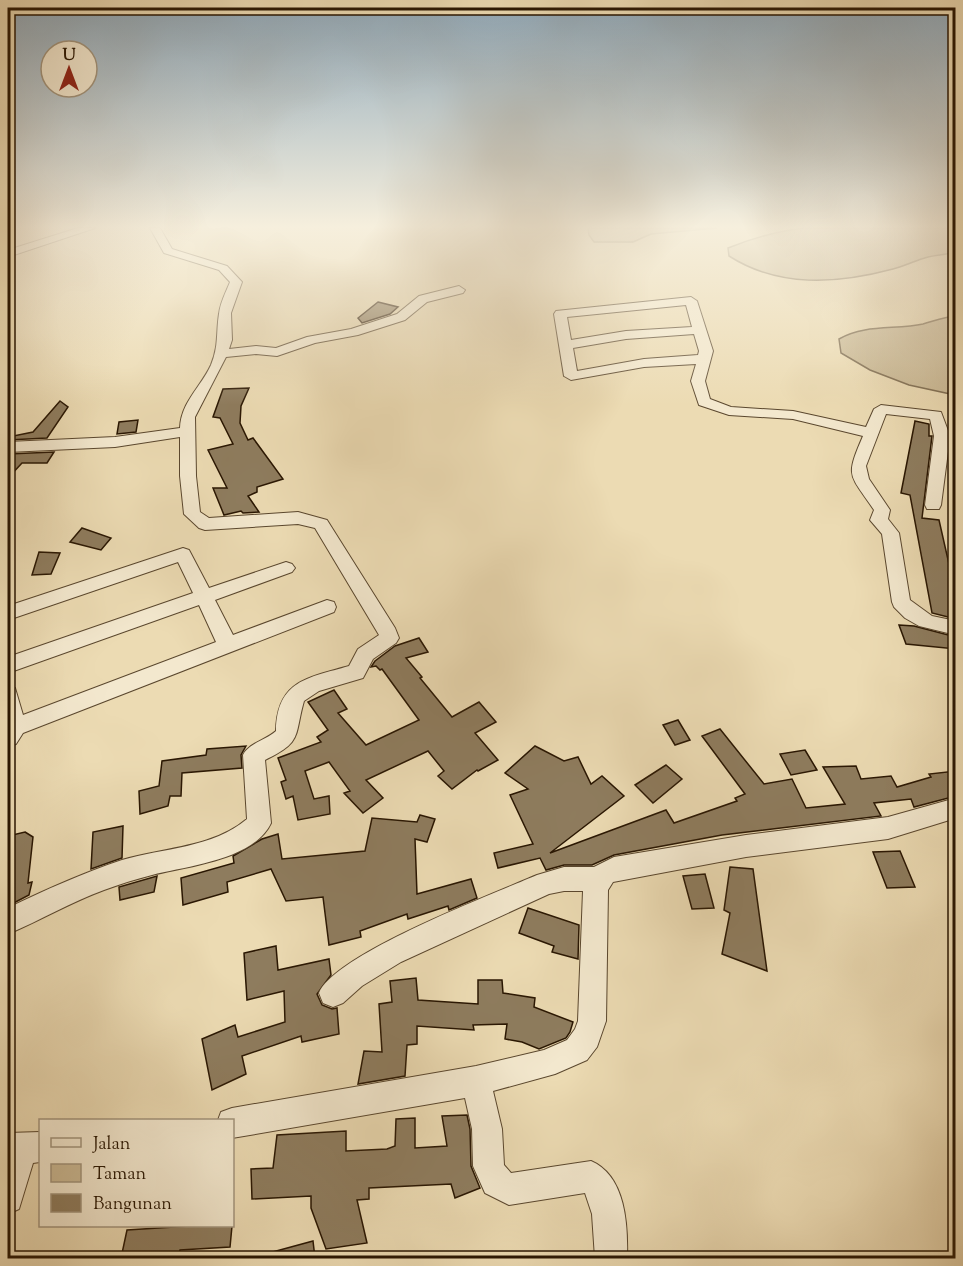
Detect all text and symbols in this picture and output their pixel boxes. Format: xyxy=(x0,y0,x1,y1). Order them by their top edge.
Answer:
north arrow xyxy=(39,39,99,99)
text: U xyxy=(62,45,76,68)
legend xyxy=(39,1119,234,1227)
text: Jalan xyxy=(92,1132,131,1158)
text: Taman xyxy=(93,1162,147,1188)
text: Bangunan xyxy=(93,1192,172,1218)

